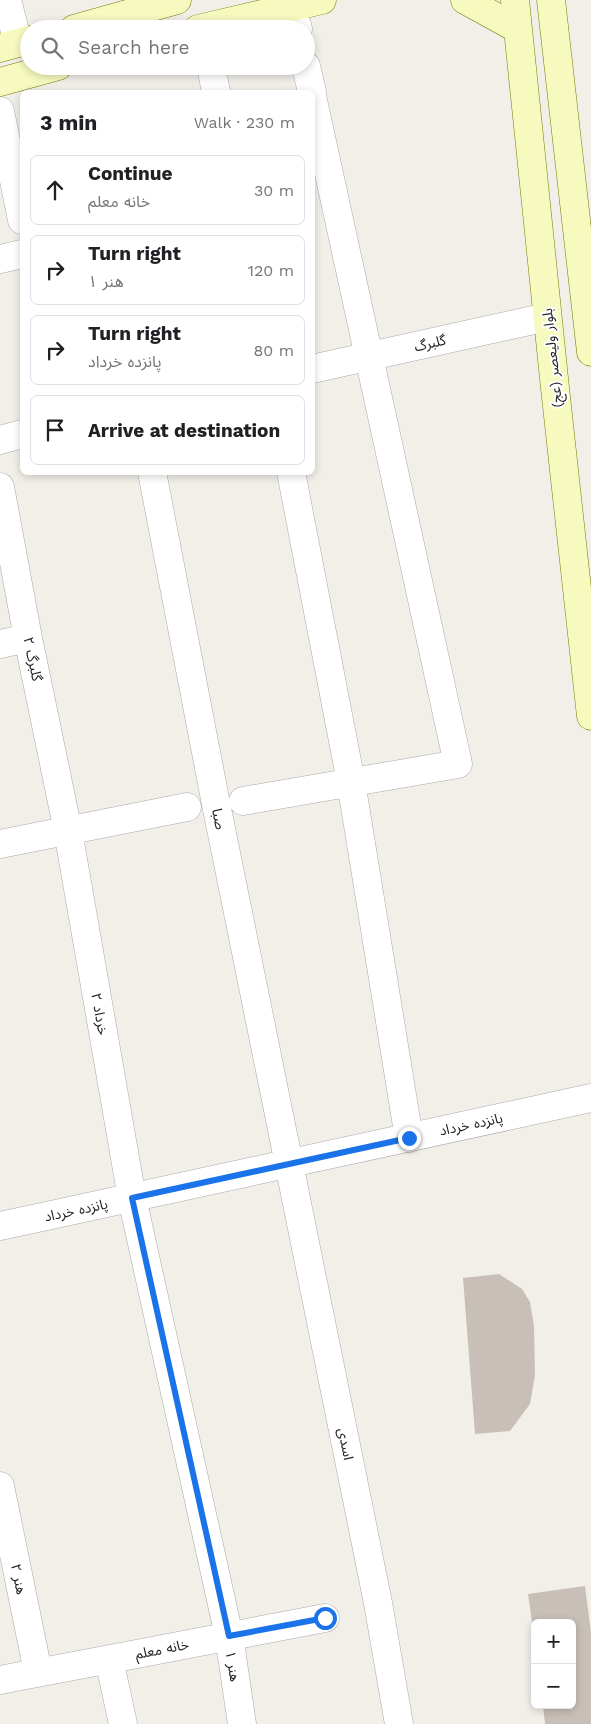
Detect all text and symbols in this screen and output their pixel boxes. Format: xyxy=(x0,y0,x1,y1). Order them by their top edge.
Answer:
search box xyxy=(20,20,315,75)
icon: search xyxy=(38,34,66,62)
text: Search here xyxy=(78,36,189,59)
text: 3 min xyxy=(40,110,97,135)
text: Walk · 230 m xyxy=(194,113,295,132)
text: Continue xyxy=(88,162,172,185)
icon: ahead xyxy=(41,176,69,204)
text: 30 m xyxy=(254,181,294,200)
text: خانه معلم xyxy=(88,192,150,211)
text: Turn right xyxy=(88,242,181,265)
icon: right xyxy=(41,256,69,284)
text: 120 m xyxy=(248,261,294,280)
text: هنر ۱ xyxy=(88,272,124,291)
street label: بلوار ولیعصر (عج) xyxy=(539,307,568,408)
text: Turn right xyxy=(88,322,181,345)
street label: گلبرگ xyxy=(413,332,448,355)
icon: right xyxy=(41,336,69,364)
text: 80 m xyxy=(253,341,294,360)
text: پانزده خرداد xyxy=(88,352,162,371)
icon: arrive xyxy=(41,416,69,444)
text: Arrive at destination xyxy=(88,419,280,442)
street label: گلبرگ ۲ xyxy=(20,635,46,683)
street label: صبا xyxy=(209,807,229,831)
street label: خرداد ۲ xyxy=(87,992,112,1037)
street label: پانزده خرداد xyxy=(438,1109,505,1141)
route end xyxy=(398,1127,421,1150)
street label: پانزده خرداد xyxy=(43,1195,110,1227)
street label: اسدی xyxy=(334,1427,357,1462)
street label: هنر ۲ xyxy=(7,1562,30,1596)
route start xyxy=(314,1607,337,1630)
map controls xyxy=(531,1619,576,1709)
button: + xyxy=(531,1619,576,1664)
street label: خانه معلم xyxy=(134,1636,191,1665)
street label: هنر ۱ xyxy=(222,1649,243,1683)
button: − xyxy=(531,1664,576,1709)

